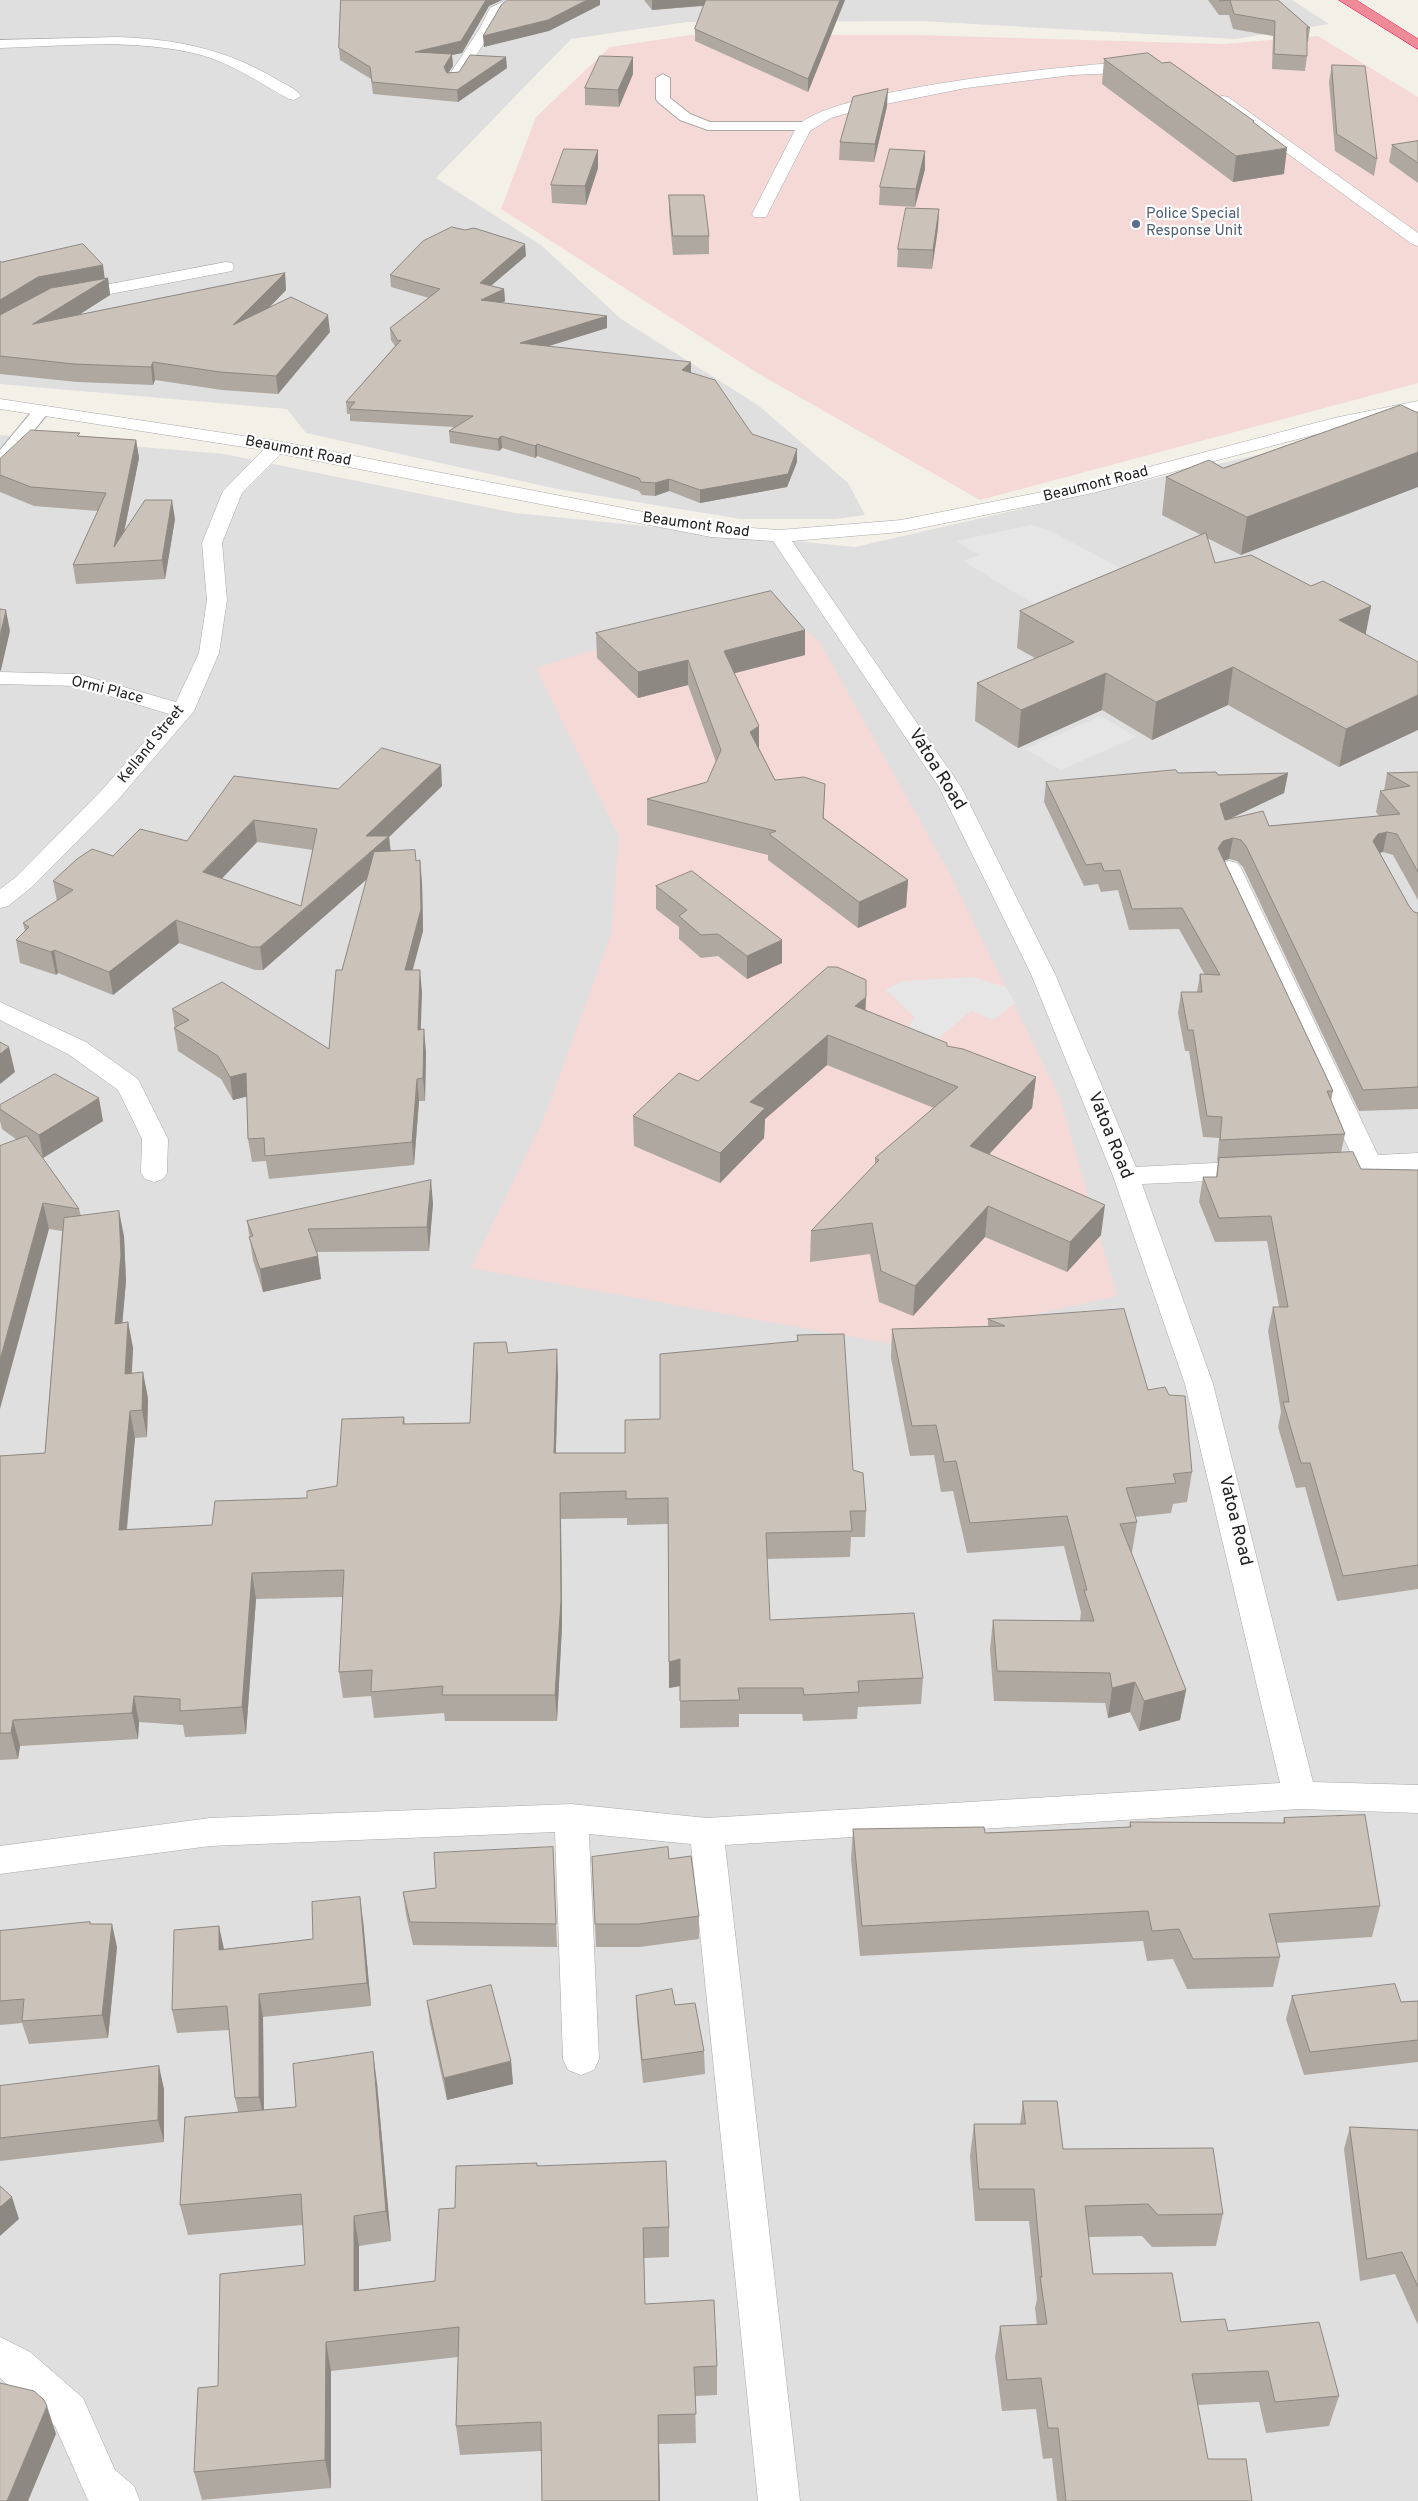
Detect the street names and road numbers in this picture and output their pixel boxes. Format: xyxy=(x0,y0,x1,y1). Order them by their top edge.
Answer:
street label: Beaumont Road xyxy=(243,433,353,471)
street label: Beaumont Road xyxy=(1042,463,1150,507)
street label: Beaumont Road xyxy=(641,510,751,542)
street label: Ormi Place xyxy=(69,673,145,709)
street label: Kelland Street xyxy=(115,702,189,788)
street label: Vatoa Road xyxy=(902,725,970,815)
street label: Vatoa Road xyxy=(1082,1089,1136,1183)
street label: Vatoa Road xyxy=(1212,1474,1256,1568)

